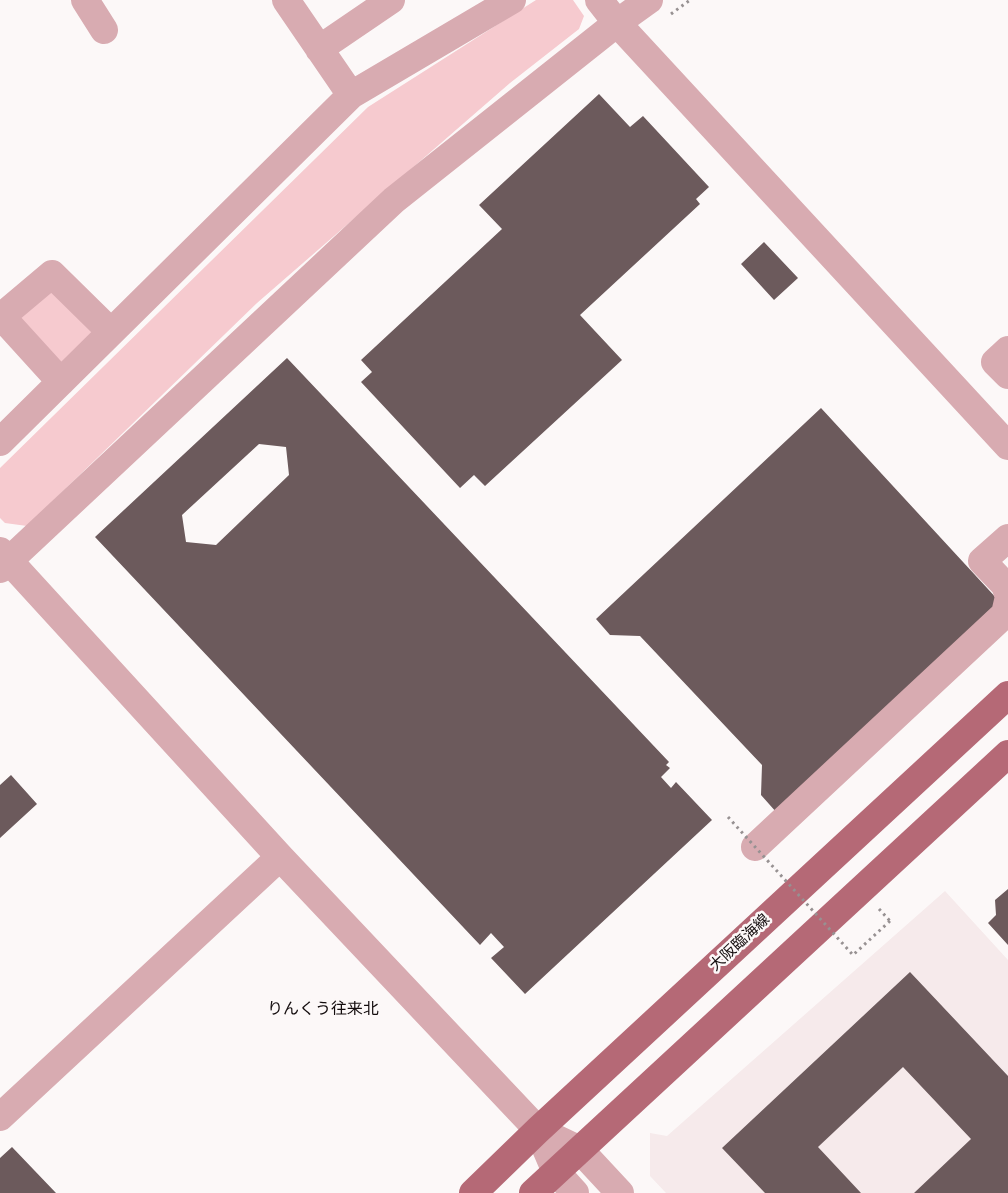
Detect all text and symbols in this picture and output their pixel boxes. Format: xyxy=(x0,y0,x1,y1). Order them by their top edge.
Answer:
street label: 大阪臨海線 xyxy=(706,911,774,975)
district label: りんくう往来北 xyxy=(267,1000,379,1020)

